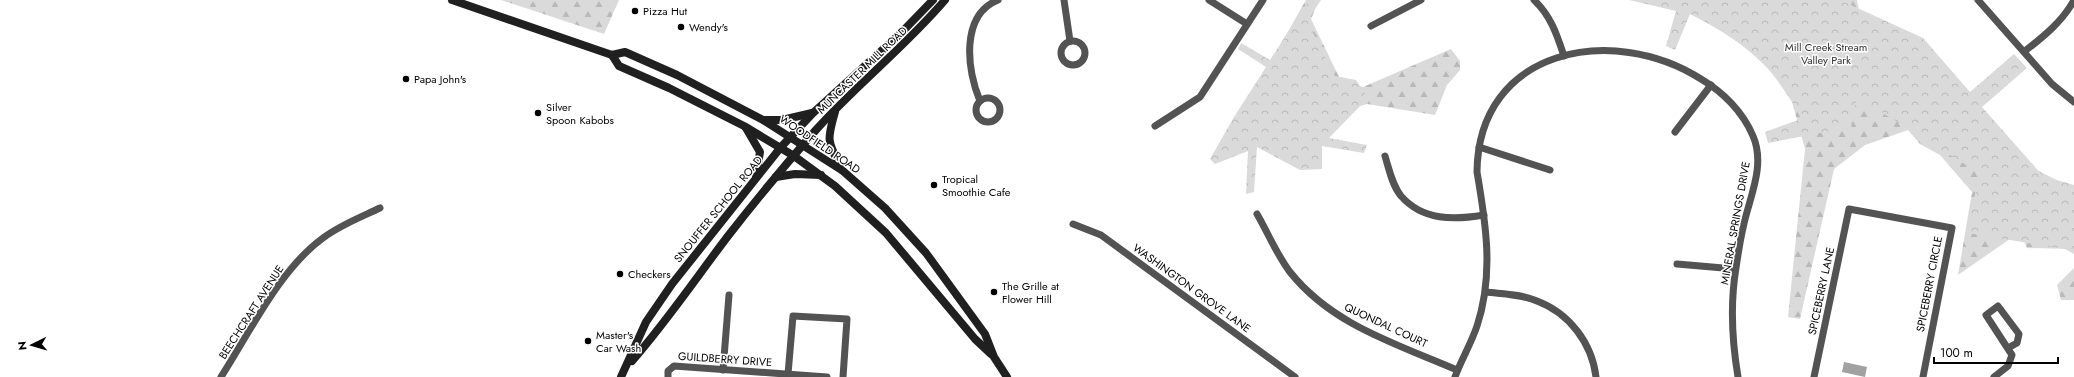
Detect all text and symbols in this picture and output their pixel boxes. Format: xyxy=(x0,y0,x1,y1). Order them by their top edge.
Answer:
place label: Pizza Hut xyxy=(643,3,688,19)
marker: Pizza Hut xyxy=(630,6,640,16)
place label: Wendy's xyxy=(689,19,729,35)
marker: Wendy's xyxy=(676,22,686,32)
street label: MUNCASTER MILL ROAD xyxy=(813,22,911,117)
park label: Mill Creek Stream Valley Park xyxy=(1785,39,1867,68)
place label: Papa John's xyxy=(414,71,467,87)
marker: Papa John's xyxy=(401,74,411,84)
place label: Silver Spoon Kabobs xyxy=(546,99,614,128)
marker: Silver Spoon Kabobs xyxy=(533,108,543,118)
street label: WOODFIELD ROAD xyxy=(776,111,864,177)
street label: SNOUFFER SCHOOL ROAD xyxy=(670,152,766,266)
street label: MINERAL SPRINGS DRIVE xyxy=(1716,160,1754,286)
place label: Tropical Smoothie Cafe xyxy=(942,171,1011,200)
marker: Tropical Smoothie Cafe xyxy=(929,180,939,190)
street label: SPICEBERRY CIRCLE xyxy=(1912,235,1946,333)
street label: WASHINGTON GROVE LANE xyxy=(1130,240,1254,336)
street label: SPICEBERRY LANE xyxy=(1804,246,1838,336)
street label: BEECHCRAFT AVENUE xyxy=(215,262,287,362)
place label: Checkers xyxy=(628,266,671,282)
marker: Checkers xyxy=(615,269,625,279)
place label: The Grille at Flower Hill xyxy=(1002,278,1059,307)
marker: The Grille at Flower Hill xyxy=(989,287,999,297)
street label: QUONDAL COURT xyxy=(1342,299,1430,351)
north arrow xyxy=(12,325,52,365)
place label: Master's Car Wash xyxy=(596,327,641,356)
marker: Master's Car Wash xyxy=(583,336,593,346)
scale bar xyxy=(1934,339,2058,365)
text: N xyxy=(14,341,30,351)
text: 100 m xyxy=(1940,344,1973,362)
street label: GUILDBERRY DRIVE xyxy=(677,348,773,370)

